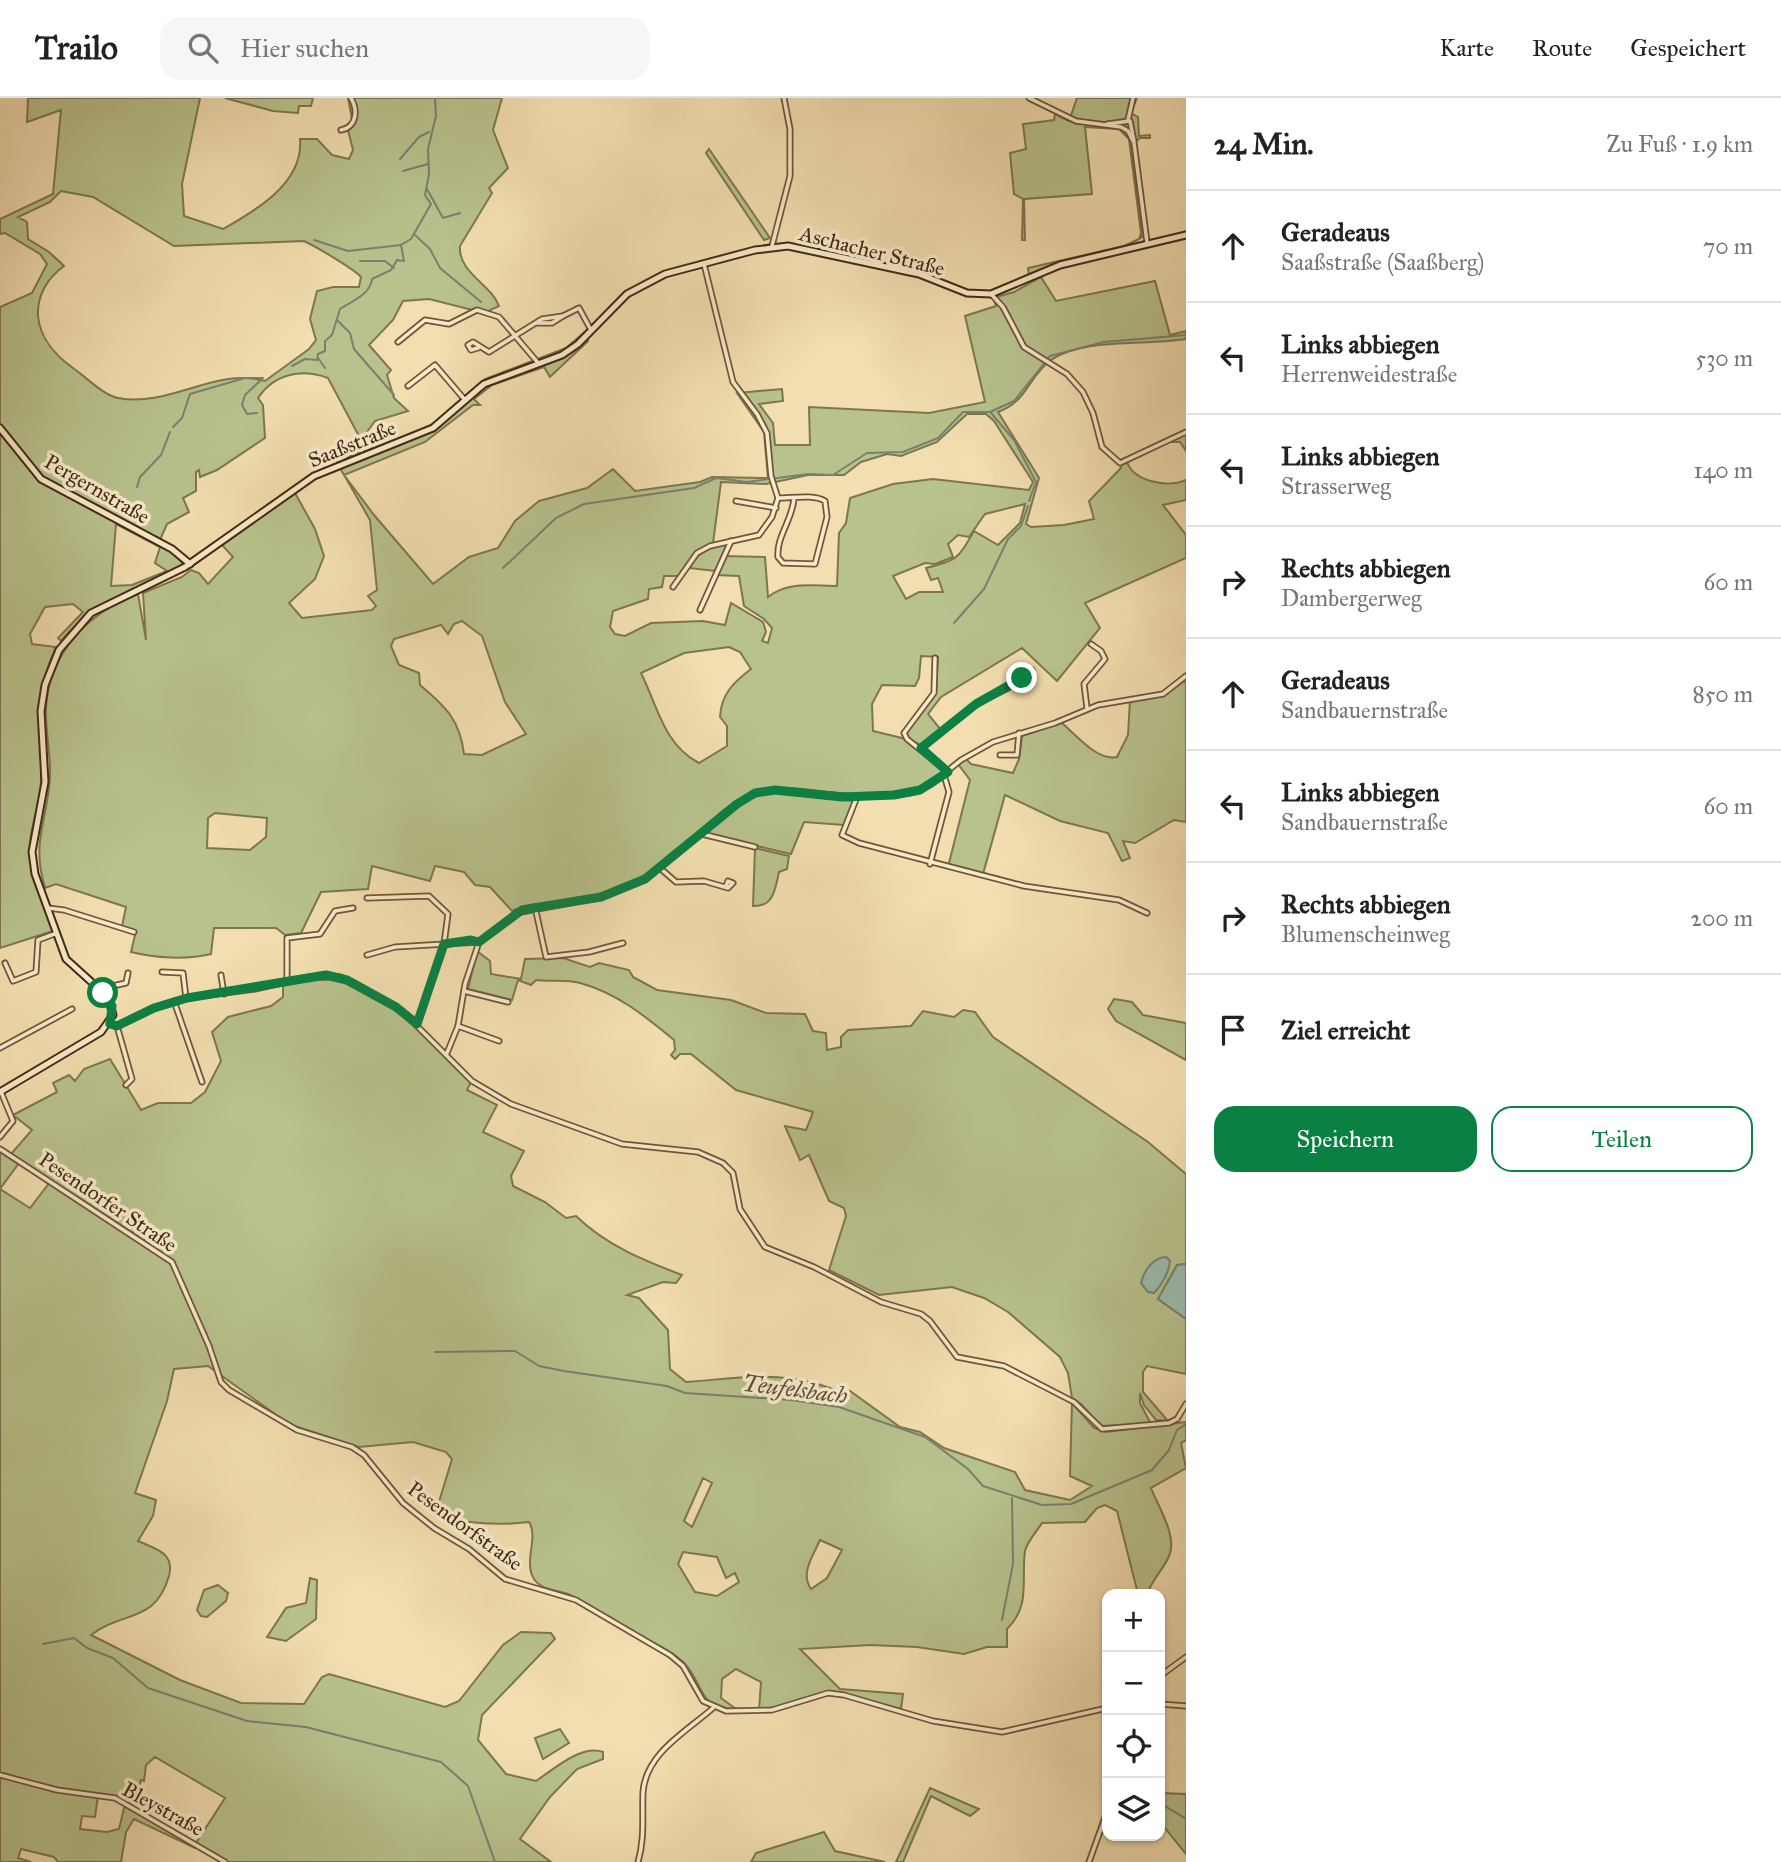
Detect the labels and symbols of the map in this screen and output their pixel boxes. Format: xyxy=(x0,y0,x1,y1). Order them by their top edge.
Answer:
street label: Aschacher Straße xyxy=(796,220,948,282)
street label: Saaßstraße xyxy=(304,415,400,473)
street label: Pergernstraße xyxy=(40,448,155,530)
route end xyxy=(1006,662,1037,693)
route start xyxy=(87,977,118,1008)
street label: Pesendorfer Straße xyxy=(34,1146,182,1258)
water label: Teufelsbach xyxy=(741,1369,849,1409)
street label: Pesendorfstraße xyxy=(402,1476,528,1577)
street label: Bleystraße xyxy=(118,1776,209,1842)

